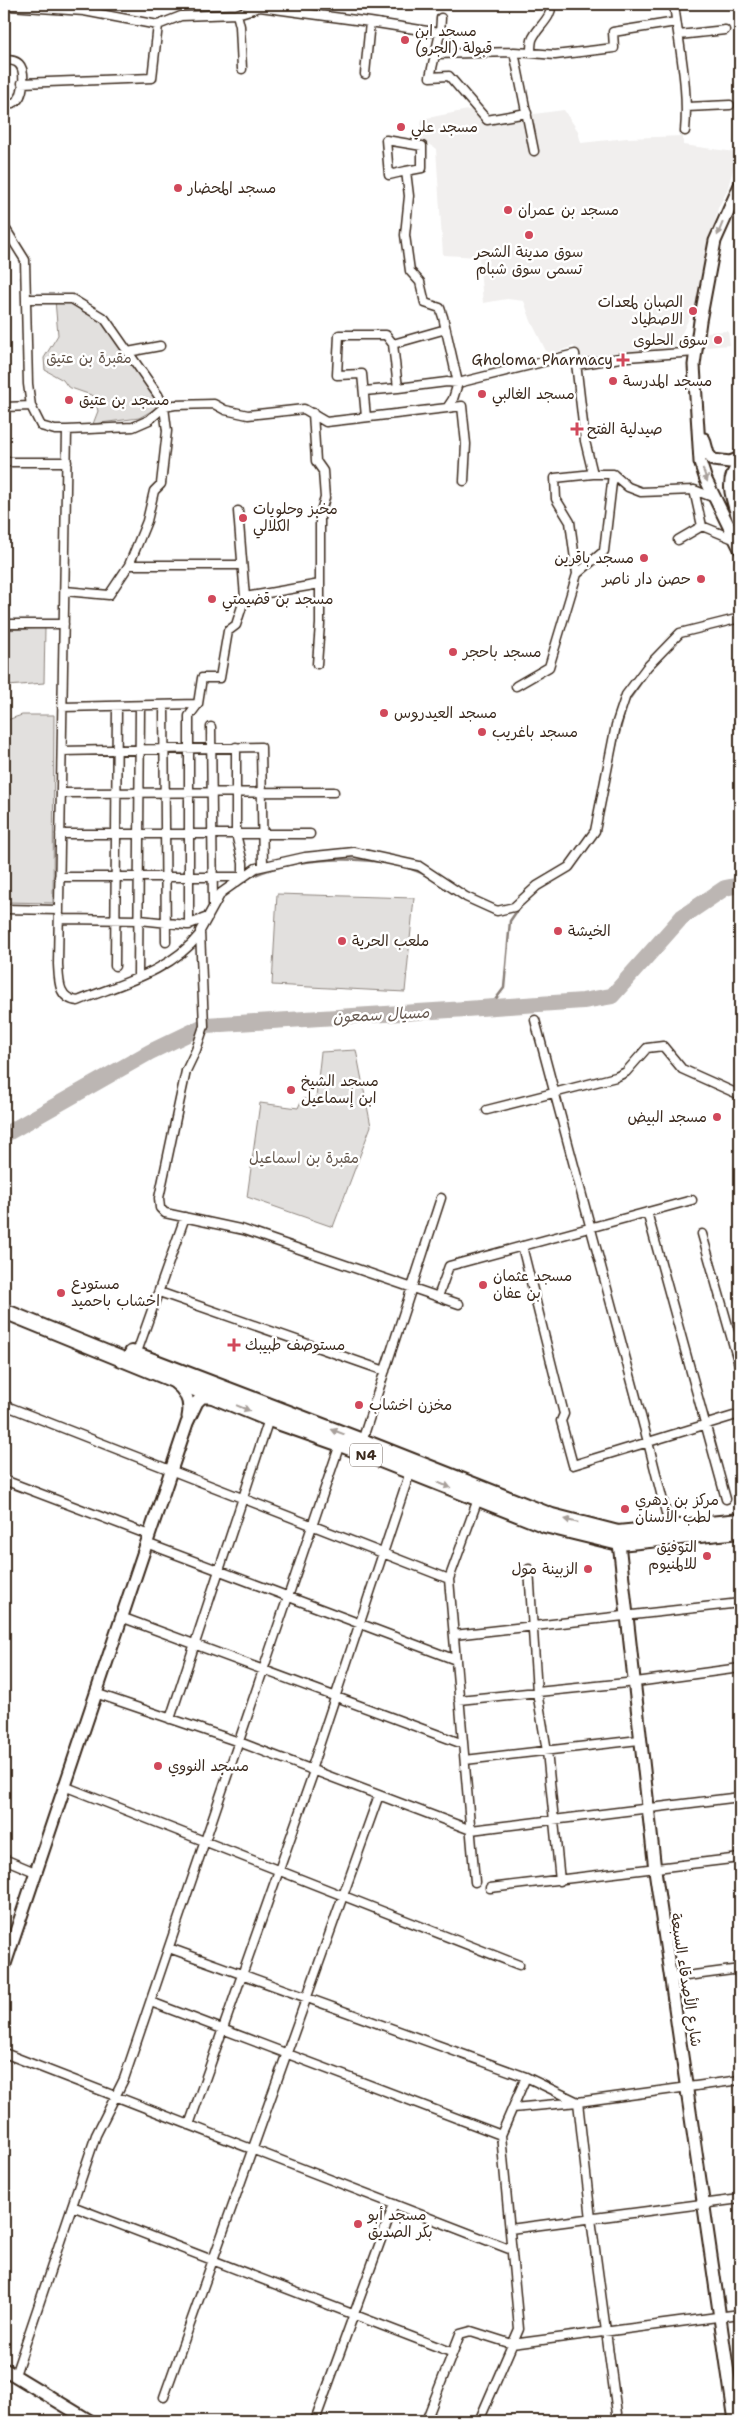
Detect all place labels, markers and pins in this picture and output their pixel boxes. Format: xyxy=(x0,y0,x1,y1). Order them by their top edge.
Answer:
place label: مسجد ابن قبولة (الجرو) xyxy=(415,21,493,58)
marker: مسجد ابن قبولة (الجرو) xyxy=(399,34,411,46)
place label: مسجد علي xyxy=(411,117,478,140)
marker: مسجد علي xyxy=(395,121,407,133)
place label: مسجد المحضار xyxy=(187,178,276,198)
marker: مسجد المحضار xyxy=(172,182,184,194)
place label: مسجد بن عمران xyxy=(518,200,619,220)
marker: مسجد بن عمران xyxy=(502,204,514,216)
marker: سوق مدينة الشحر تسمى سوق شبام xyxy=(523,229,535,241)
place label: سوق مدينة الشحر تسمى سوق شبام xyxy=(474,242,583,280)
place label: الصبان لمعدات الاصطياد xyxy=(598,292,683,329)
marker: الصبان لمعدات الاصطياد xyxy=(687,305,699,317)
place label: سوق الحلوى xyxy=(633,330,708,350)
marker: سوق الحلوى xyxy=(712,334,724,346)
place label: Gholoma Pharmacy xyxy=(472,350,613,370)
marker: Gholoma Pharmacy xyxy=(617,354,629,366)
place label: مسجد المدرسة xyxy=(623,371,712,391)
marker: مسجد المدرسة xyxy=(607,375,619,387)
place label: مسجد الغالبي xyxy=(492,384,575,407)
marker: مسجد الغالبي xyxy=(476,388,488,400)
place label: مسجد بن عتيق xyxy=(79,390,170,410)
marker: مسجد بن عتيق xyxy=(63,394,75,406)
place label: صيدلية الفتح xyxy=(587,419,662,439)
marker: صيدلية الفتح xyxy=(571,423,583,435)
place label: مخبز وحلويات الكلالي xyxy=(253,499,338,539)
marker: مخبز وحلويات الكلالي xyxy=(237,512,249,524)
place label: مسجد باقرين xyxy=(554,548,634,568)
marker: مسجد باقرين xyxy=(638,552,650,564)
place label: حصن دار ناصر xyxy=(600,569,691,589)
marker: حصن دار ناصر xyxy=(695,573,707,585)
place label: مسجد بن قضيمتي xyxy=(222,589,333,612)
marker: مسجد بن قضيمتي xyxy=(206,593,218,605)
place label: مسجد باحجر xyxy=(461,642,541,662)
marker: مسجد باحجر xyxy=(447,646,459,658)
place label: مسجد العيدروس xyxy=(394,703,497,723)
marker: مسجد العيدروس xyxy=(378,707,390,719)
place label: مسجد باغريب xyxy=(492,722,578,742)
marker: مسجد باغريب xyxy=(476,726,488,738)
place label: الخيشة xyxy=(568,921,611,941)
marker: الخيشة xyxy=(552,925,564,937)
place label: ملعب الحرية xyxy=(352,931,429,951)
marker: ملعب الحرية xyxy=(336,935,348,947)
place label: مسجد الشيخ ابن إسماعيل xyxy=(301,1071,379,1108)
marker: مسجد الشيخ ابن إسماعيل xyxy=(285,1084,297,1096)
place label: مسجد البيض xyxy=(628,1107,707,1127)
marker: مسجد البيض xyxy=(711,1111,723,1123)
place label: مسجد عثمان بن عفان xyxy=(493,1266,572,1303)
place label: مستودع اخشاب باحميد xyxy=(71,1274,160,1311)
marker: مسجد عثمان بن عفان xyxy=(477,1279,489,1291)
marker: مستودع اخشاب باحميد xyxy=(55,1287,67,1299)
place label: مستوصف طبيبك xyxy=(245,1335,345,1355)
marker: مستوصف طبيبك xyxy=(227,1338,241,1352)
place label: مخزن اخشاب xyxy=(369,1395,452,1415)
marker: مخزن اخشاب xyxy=(353,1399,365,1411)
place label: مركز بن دهري لطب الأسنان xyxy=(635,1490,719,1527)
marker: مركز بن دهري لطب الأسنان xyxy=(619,1503,631,1515)
place label: التوفيق للالمنيوم xyxy=(648,1537,697,1575)
marker: التوفيق للالمنيوم xyxy=(701,1550,713,1562)
place label: الزبينة مول xyxy=(511,1559,578,1579)
marker: الزبينة مول xyxy=(582,1563,594,1575)
place label: مسجد النووي xyxy=(168,1756,249,1777)
marker: مسجد النووي xyxy=(152,1760,164,1772)
place label: مسجد أبو بكر الصديق xyxy=(367,2205,433,2242)
marker: مسجد أبو بكر الصديق xyxy=(352,2218,364,2230)

